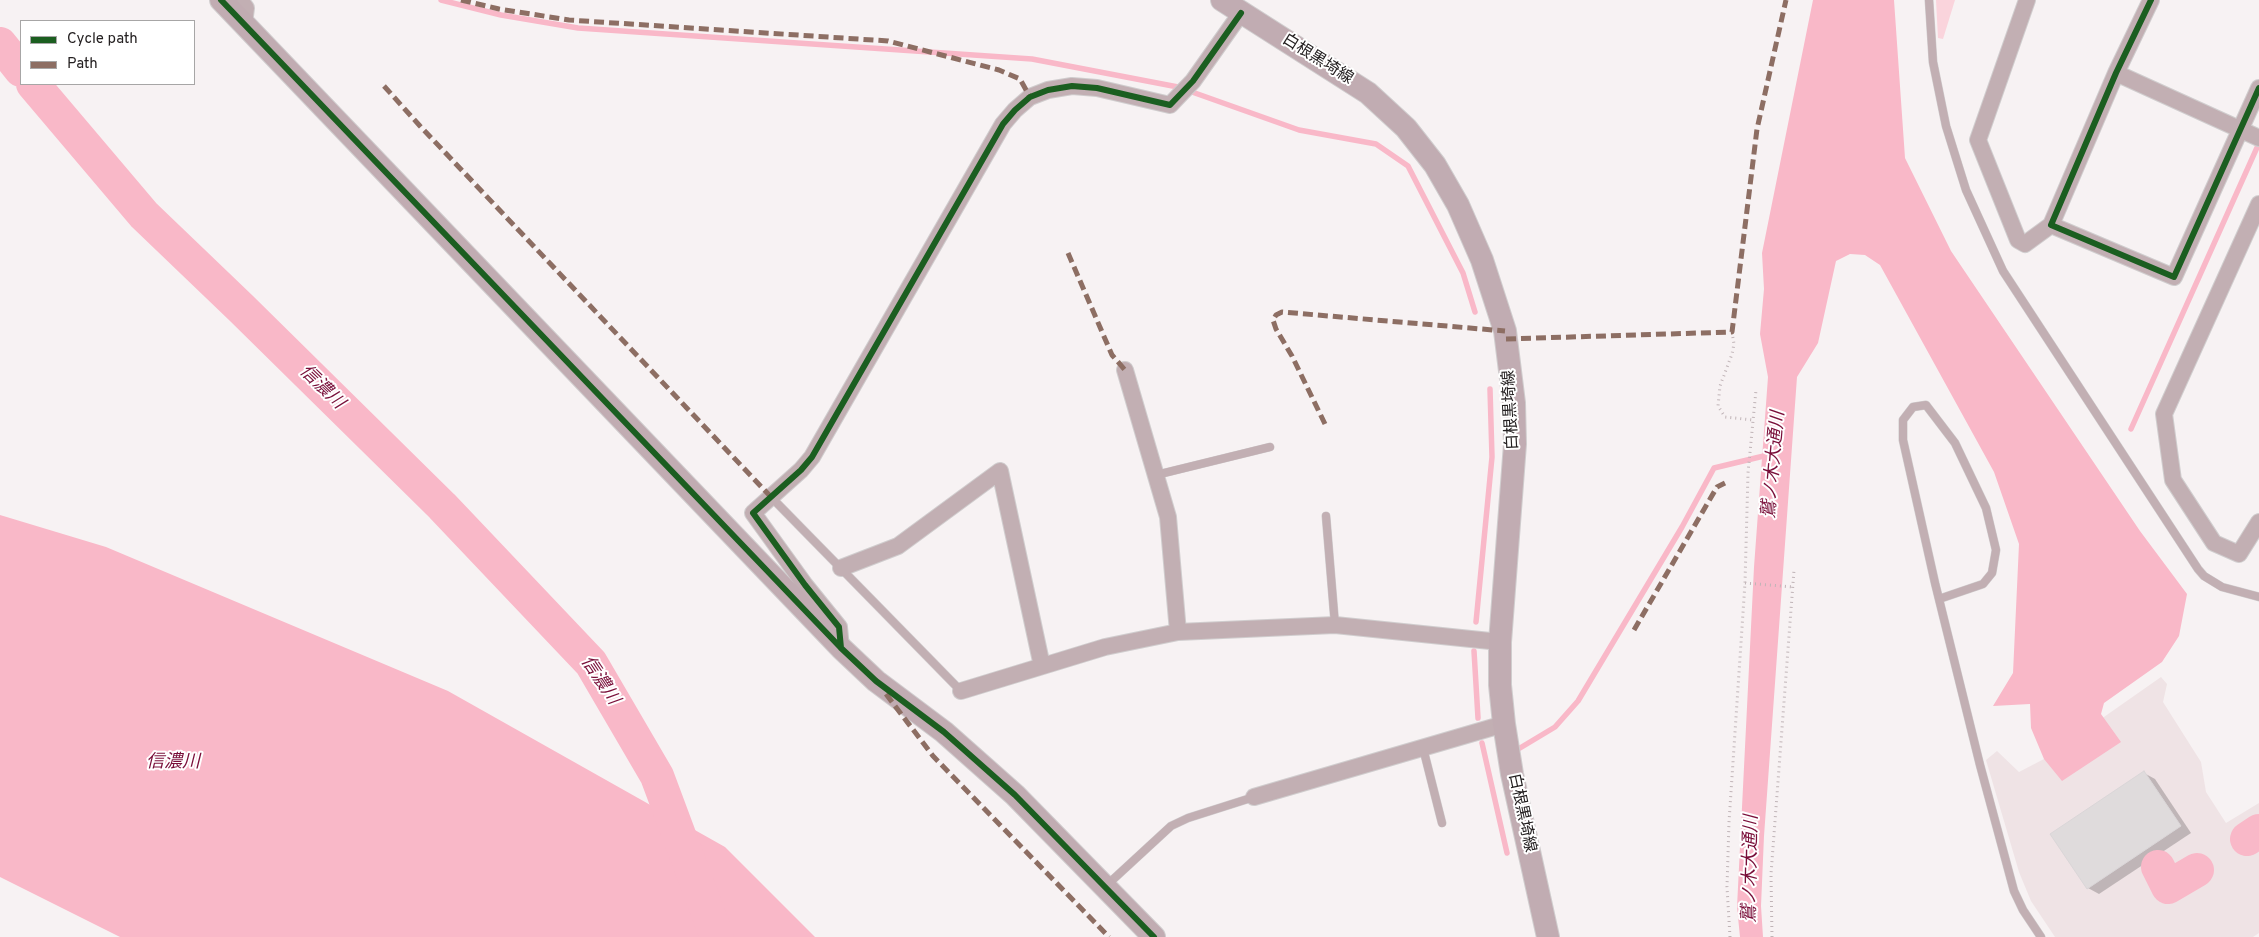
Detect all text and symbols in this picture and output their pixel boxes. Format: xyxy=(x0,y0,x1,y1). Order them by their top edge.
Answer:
legend xyxy=(20,20,195,85)
text: Cycle path xyxy=(67,30,138,49)
street label: 白根黒埼線 xyxy=(1278,31,1356,89)
text: Path xyxy=(67,55,98,74)
water label: 信濃川 xyxy=(294,361,348,415)
street label: 白根黒埼線 xyxy=(1500,370,1524,450)
water label: 鷲ノ木大通川 xyxy=(1760,410,1790,520)
water label: 信濃川 xyxy=(575,653,623,709)
water label: 信濃川 xyxy=(146,752,200,774)
street label: 白根黒埼線 xyxy=(1503,772,1539,854)
water label: 鷲ノ木大通川 xyxy=(1740,815,1764,923)

